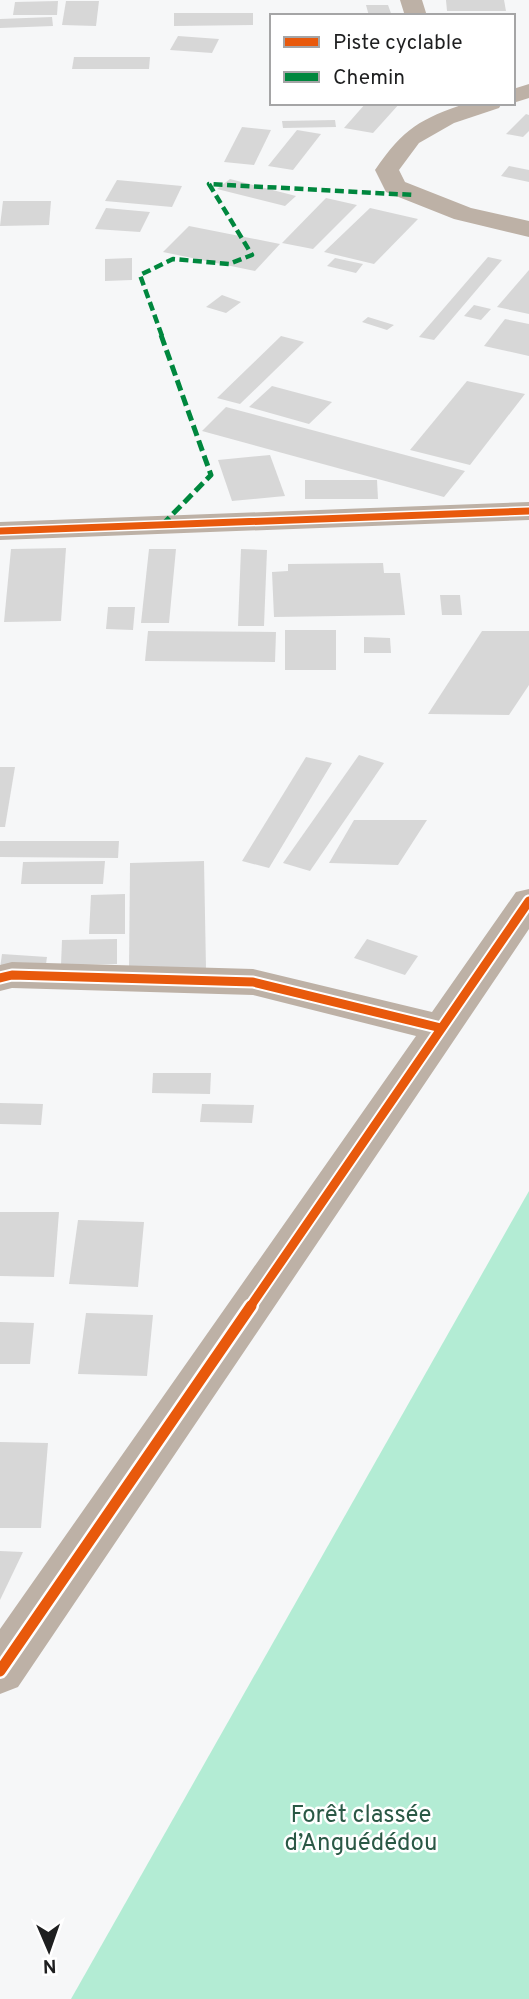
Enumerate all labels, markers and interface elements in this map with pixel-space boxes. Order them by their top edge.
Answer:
legend [270,14,515,105]
text: Piste cyclable [333,30,463,57]
text: Chemin [333,65,405,92]
park label: Forêt classée d’Anguédédou [285,1801,437,1859]
north arrow [14,1915,84,1985]
text: N [42,1953,57,1977]

